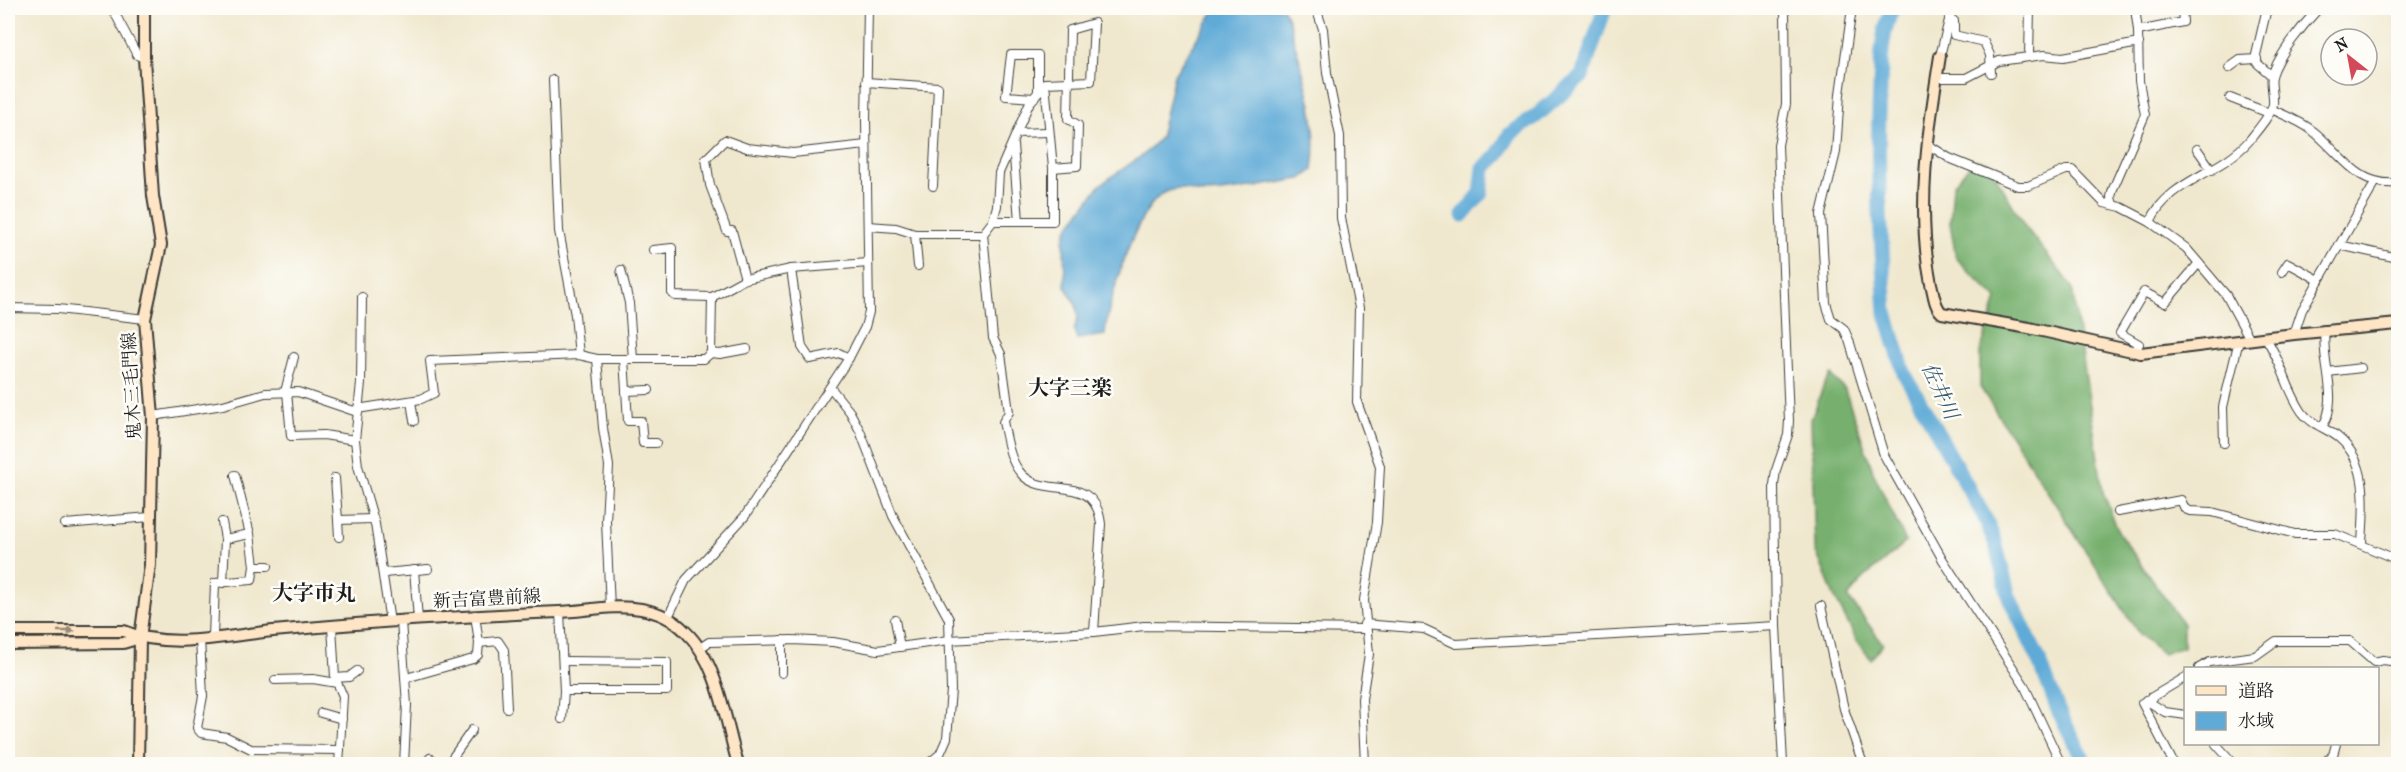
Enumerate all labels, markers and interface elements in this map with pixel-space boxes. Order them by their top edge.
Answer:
north arrow [2319,27,2379,87]
text: N [2331,33,2352,56]
street label: 鬼木三毛門線 [119,332,145,440]
water label: 佐井川 [1917,359,1964,425]
district label: 大字三楽 [1028,376,1112,400]
district label: 大字市丸 [272,581,356,605]
street label: 新吉富豊前線 [433,586,541,612]
one-way arrow [56,626,75,636]
legend [2184,667,2379,745]
text: 道路 [2238,681,2274,702]
text: 水域 [2238,711,2274,732]

